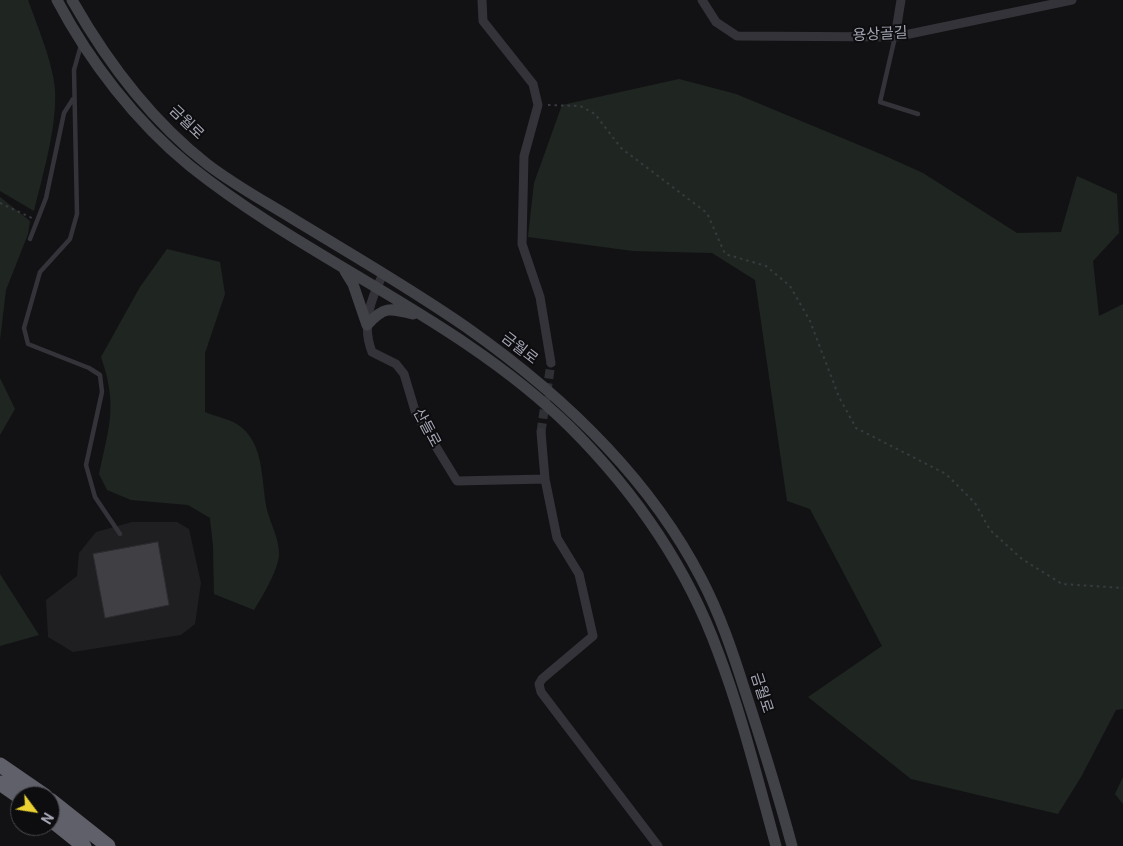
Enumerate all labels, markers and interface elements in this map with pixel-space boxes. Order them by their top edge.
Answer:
street label: 용상골길 [852,25,908,45]
street label: 금월로 [165,102,207,144]
street label: 금월로 [497,329,541,369]
street label: 산들로 [408,405,444,451]
street label: 금월로 [746,671,776,715]
north arrow [10,786,60,836]
text: N [38,810,56,827]

